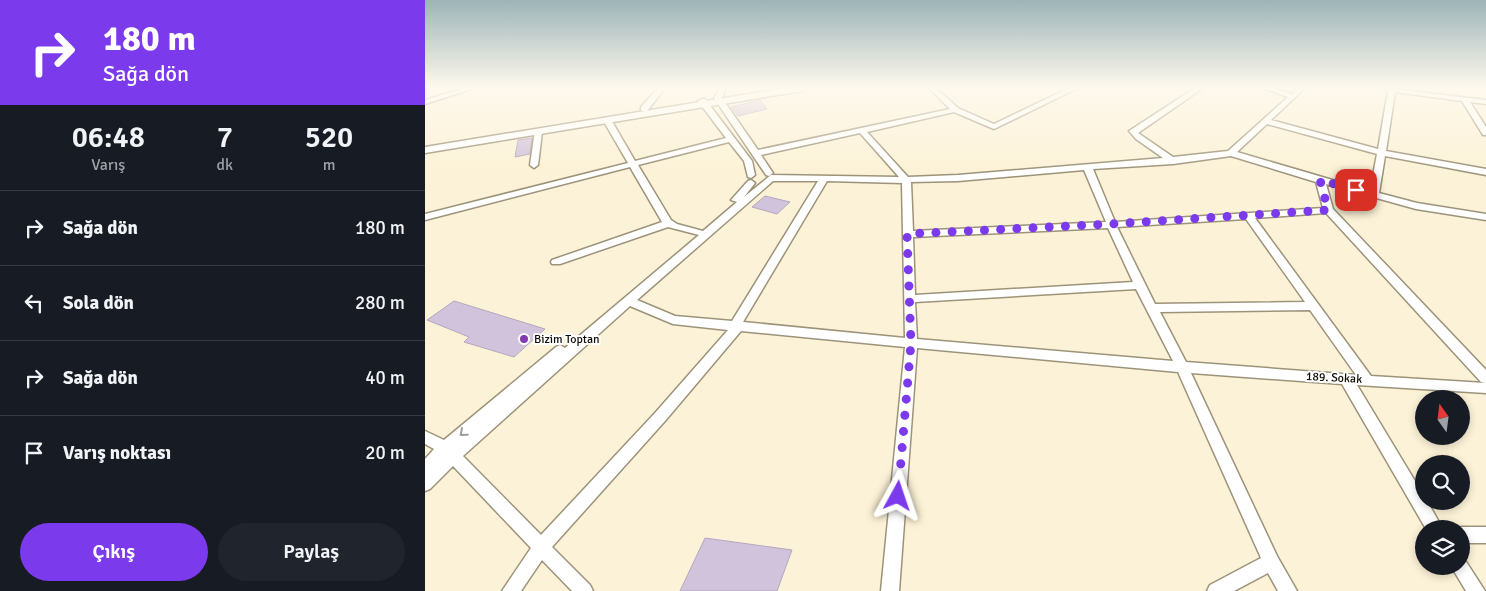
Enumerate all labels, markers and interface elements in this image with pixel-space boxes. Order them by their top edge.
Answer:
text: 180 m [103,17,196,60]
icon: right [20,20,85,85]
text: Sağa dön [103,60,189,87]
text: 06:48 [72,119,145,156]
text: 7 [217,119,233,156]
text: 520 [305,119,353,156]
text: Varış [91,155,125,175]
text: dk [217,155,233,175]
text: m [323,155,335,175]
pin [1335,169,1377,211]
icon: arrive [1342,176,1370,204]
icon: right [20,214,48,242]
text: Sağa dön [63,216,138,240]
text: 180 m [355,216,405,240]
icon: left [20,289,48,317]
text: Sola dön [63,291,134,315]
text: 280 m [355,291,405,315]
place label: Bizim Toptan [534,332,600,347]
marker: Bizim Toptan [518,333,530,345]
icon: right [20,364,48,392]
text: Sağa dön [63,366,138,390]
text: 40 m [365,366,405,390]
street label: 189. Sokak [1306,369,1362,387]
north arrow [1415,390,1470,445]
map controls [1415,390,1470,575]
one-way arrow [460,427,469,436]
icon: arrive [20,439,48,467]
text: Varış noktası [63,441,171,465]
text: 20 m [365,441,405,465]
button: search [1415,455,1470,510]
position arrow [871,469,923,521]
button: layers [1415,520,1470,575]
button: Çıkış [20,523,208,581]
button: Paylaş [218,523,405,581]

